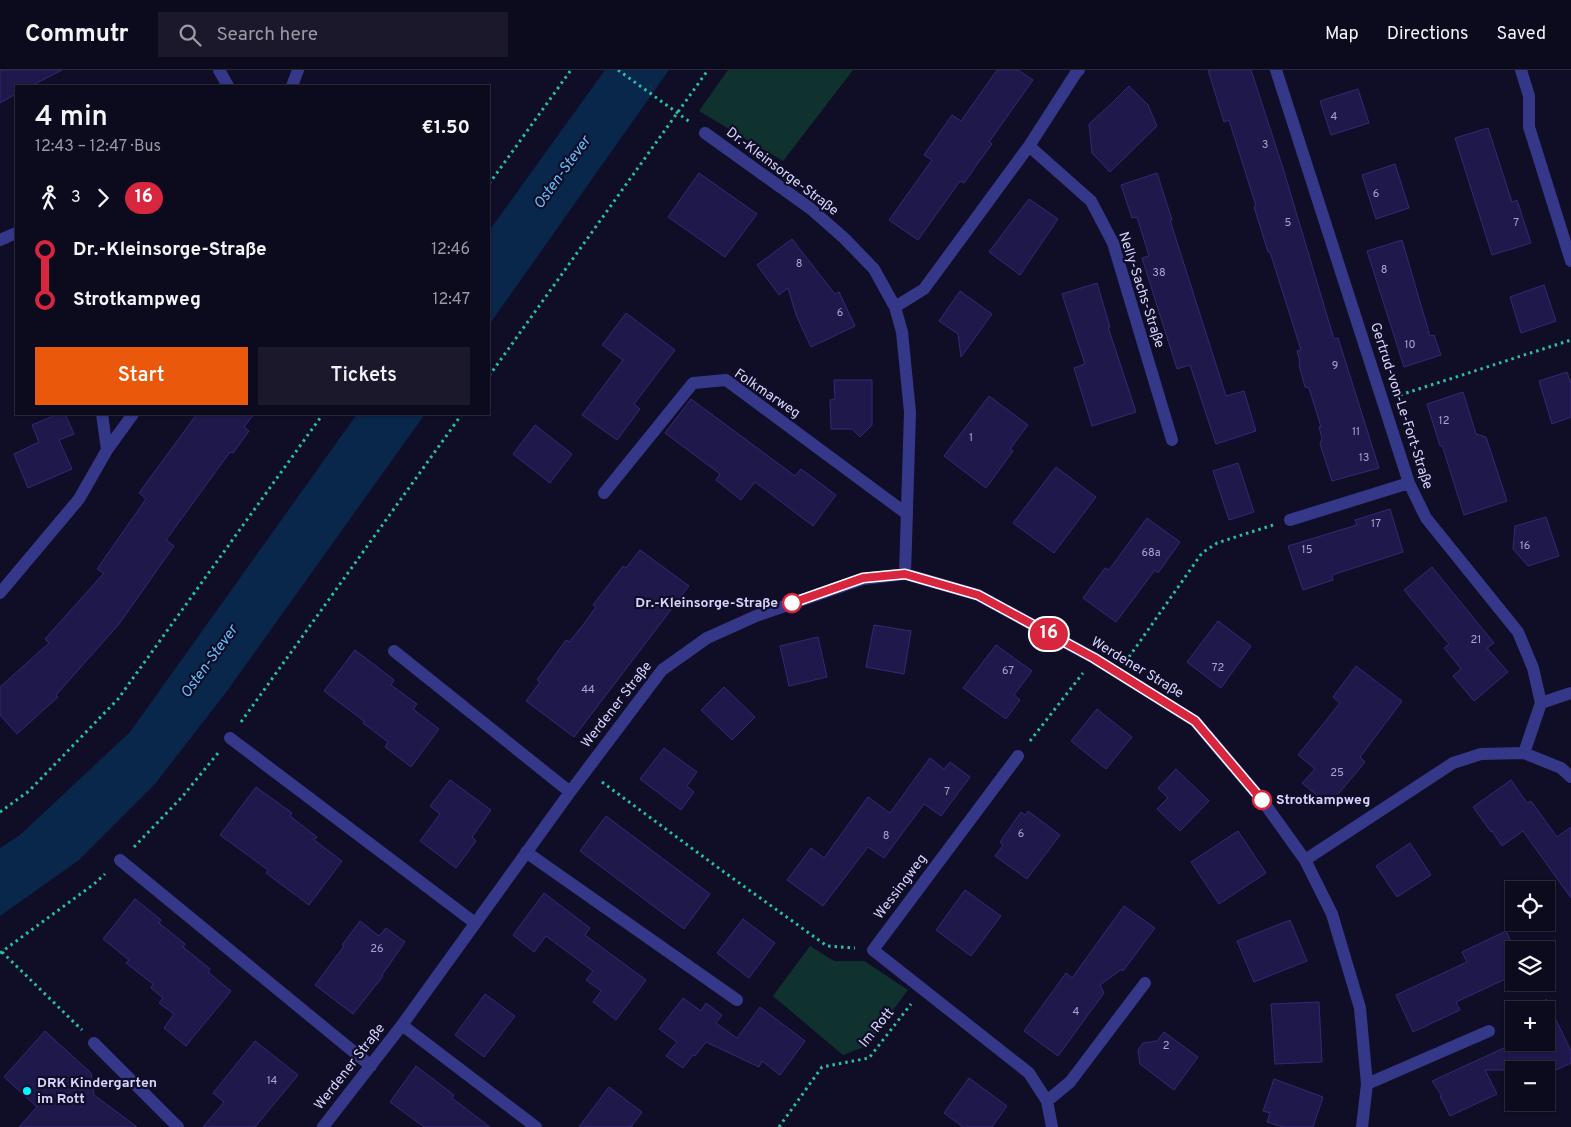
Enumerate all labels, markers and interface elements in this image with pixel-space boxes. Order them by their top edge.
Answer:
search box [158,12,508,57]
text: Commutr [25,20,128,50]
icon: search [176,21,204,49]
text: Search here [216,23,318,47]
text: Map [1325,23,1359,46]
text: Directions [1387,23,1469,46]
text: Saved [1497,23,1546,46]
text: 4 min [35,100,108,136]
house number: 4 [1331,110,1338,124]
text: €1.50 [422,116,470,140]
street label: Dr.-Kleinsorge-Straße [723,124,841,220]
water label: Osten-Stever [530,132,597,213]
text: 12:43 – 12:47 · Bus [35,137,161,157]
house number: 3 [1262,138,1268,152]
icon: walk [35,184,63,212]
icon: forward [89,184,117,212]
text: 16 [135,186,153,209]
house number: 6 [1373,187,1379,201]
text: 3 [71,188,81,208]
house number: 5 [1285,216,1292,230]
house number: 7 [1513,216,1519,230]
street label: Nelly-Sachs-Straße [1114,230,1168,350]
text: Dr.-Kleinsorge-Straße [73,238,267,262]
text: 12:46 [431,240,470,260]
house number: 8 [796,257,802,271]
house number: 8 [1381,263,1387,277]
house number: 38 [1152,266,1166,280]
text: Strotkampweg [73,288,201,312]
text: 12:47 [433,290,470,310]
house number: 6 [837,306,843,320]
street label: Gertrud-von-Le-Fort-Straße [1366,320,1436,492]
house number: 10 [1404,338,1416,352]
button: Start [35,347,248,405]
button: Tickets [258,347,470,405]
house number: 9 [1332,359,1338,373]
street label: Folkmarweg [731,366,803,422]
house number: 12 [1439,414,1449,428]
house number: 11 [1352,425,1360,439]
house number: 1 [969,431,973,445]
house number: 13 [1359,451,1369,465]
house number: 17 [1371,517,1381,531]
house number: 16 [1520,539,1530,553]
house number: 15 [1302,543,1313,557]
house number: 68a [1141,546,1161,560]
marker: Dr.-Kleinsorge-Straße [782,593,802,613]
place label: Dr.-Kleinsorge-Straße [635,595,778,612]
line badge: 16 [1026,618,1072,650]
water label: Osten-Stever [177,621,244,702]
text: 16 [1040,622,1058,645]
house number: 21 [1471,633,1481,647]
street label: Werdener Straße [1088,634,1186,702]
street label: Werdener Straße [578,658,656,752]
house number: 72 [1212,661,1224,675]
house number: 67 [1002,664,1014,678]
house number: 44 [581,683,595,697]
house number: 25 [1330,766,1344,780]
house number: 7 [944,785,950,799]
marker: Strotkampweg [1252,790,1272,810]
place label: Strotkampweg [1276,792,1370,809]
house number: 6 [1018,827,1024,841]
house number: 8 [883,829,889,843]
street label: Wessingweg [871,851,931,923]
map controls [1505,881,1555,1111]
button: locate [1505,881,1555,931]
button: layers [1505,941,1555,991]
house number: 26 [370,942,384,956]
button: + [1505,1001,1555,1051]
street label: Im Rott [856,1005,898,1051]
house number: 4 [1073,1005,1080,1019]
street label: Werdener Straße [311,1020,389,1114]
house number: 2 [1163,1039,1169,1053]
button: − [1505,1061,1555,1111]
house number: 14 [267,1074,278,1088]
place label: DRK Kindergarten im Rott [37,1075,157,1108]
marker: DRK Kindergarten im Rott [21,1085,33,1097]

